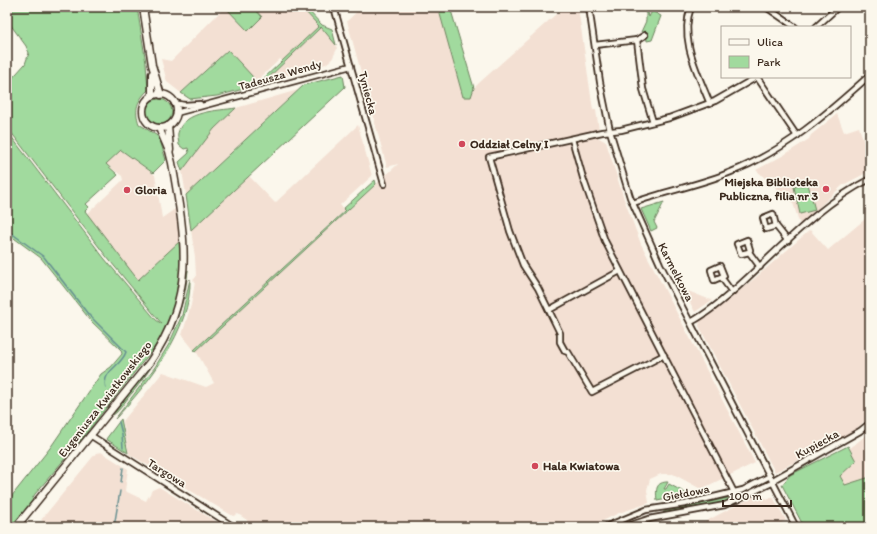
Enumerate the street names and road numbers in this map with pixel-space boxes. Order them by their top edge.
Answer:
street label: Tadeusza Wendy [237,56,323,94]
street label: Tyniecka [355,70,381,117]
street label: Karmelkowa [655,240,697,304]
street label: Eugeniusza Kwiatkowskiego [55,338,155,460]
street label: Kupiecka [793,426,842,462]
street label: Targowa [145,456,190,491]
street label: Giełdowa [661,481,711,504]

